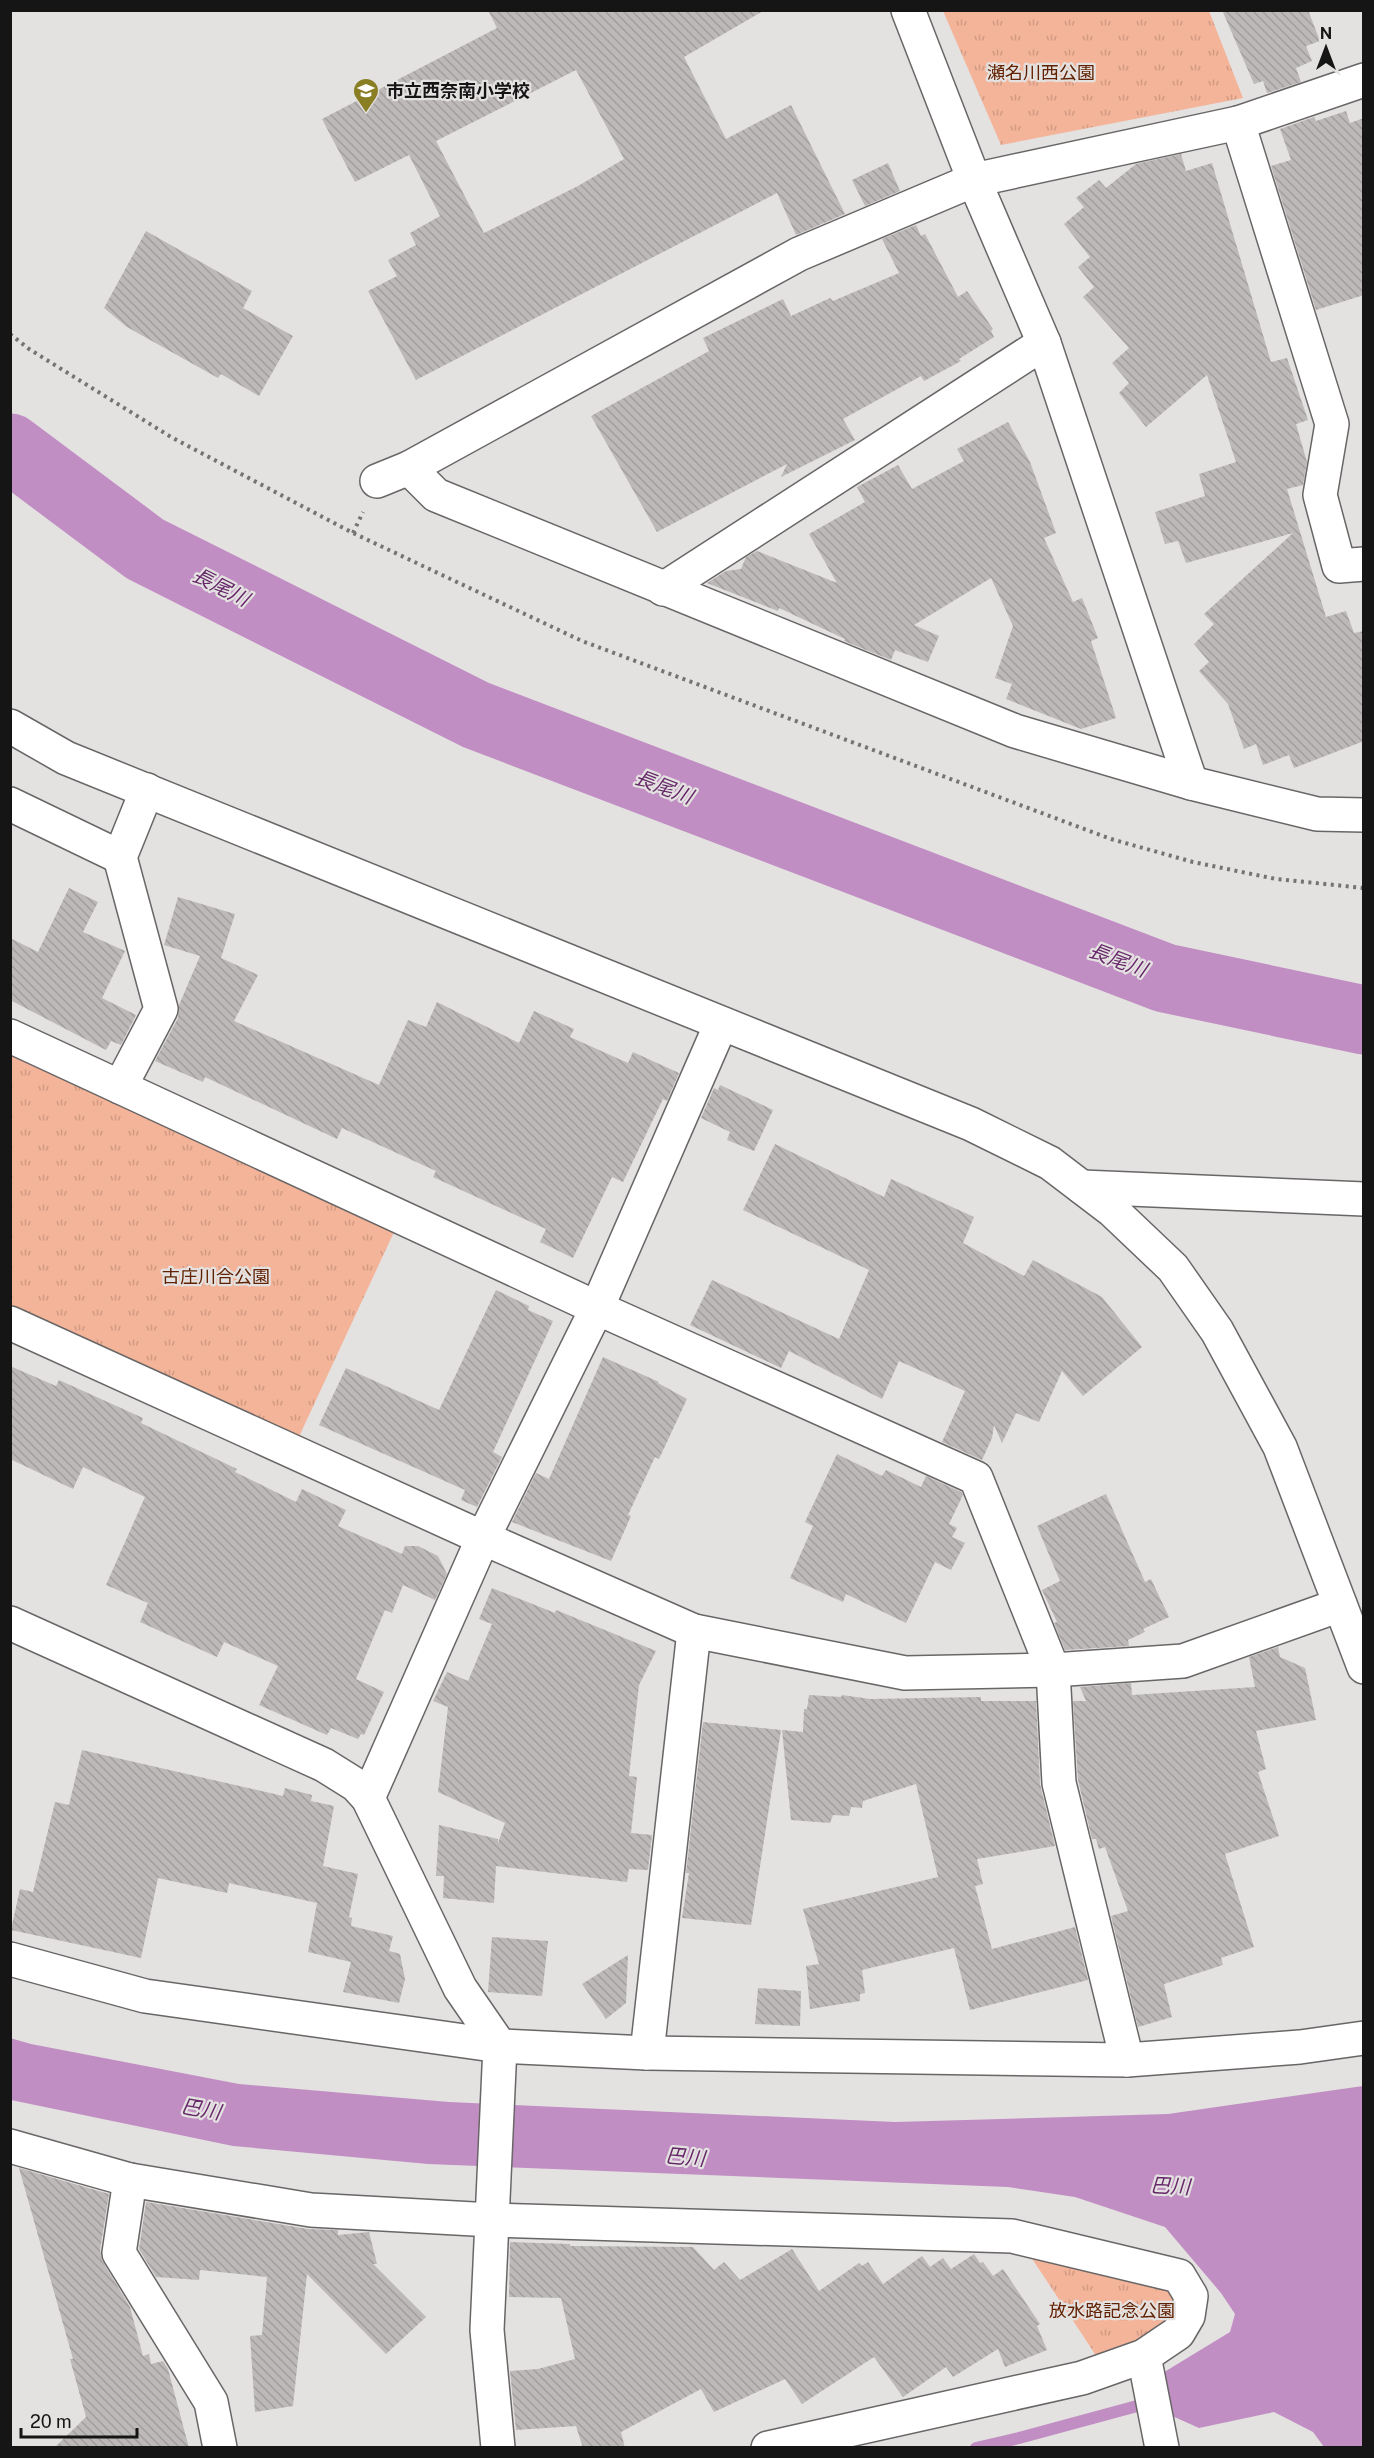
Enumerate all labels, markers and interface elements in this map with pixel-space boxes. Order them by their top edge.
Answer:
north arrow [1296,18,1356,78]
text: N [1320,24,1332,43]
park label: 瀬名川西公園 [987,62,1095,83]
school or university icon: 市立西奈南小学校 [351,76,381,114]
place label: 市立西奈南小学校 [386,80,530,101]
water label: 長尾川 [189,563,255,612]
water label: 長尾川 [632,765,698,810]
water label: 長尾川 [1086,938,1152,983]
park label: 古庄川合公園 [162,1266,270,1287]
water label: 巴川 [179,2094,225,2125]
water label: 巴川 [664,2143,708,2171]
water label: 巴川 [1149,2173,1193,2199]
park label: 放水路記念公園 [1049,2300,1175,2321]
scale bar [21,2401,136,2439]
text: 20 m [30,2411,72,2432]

